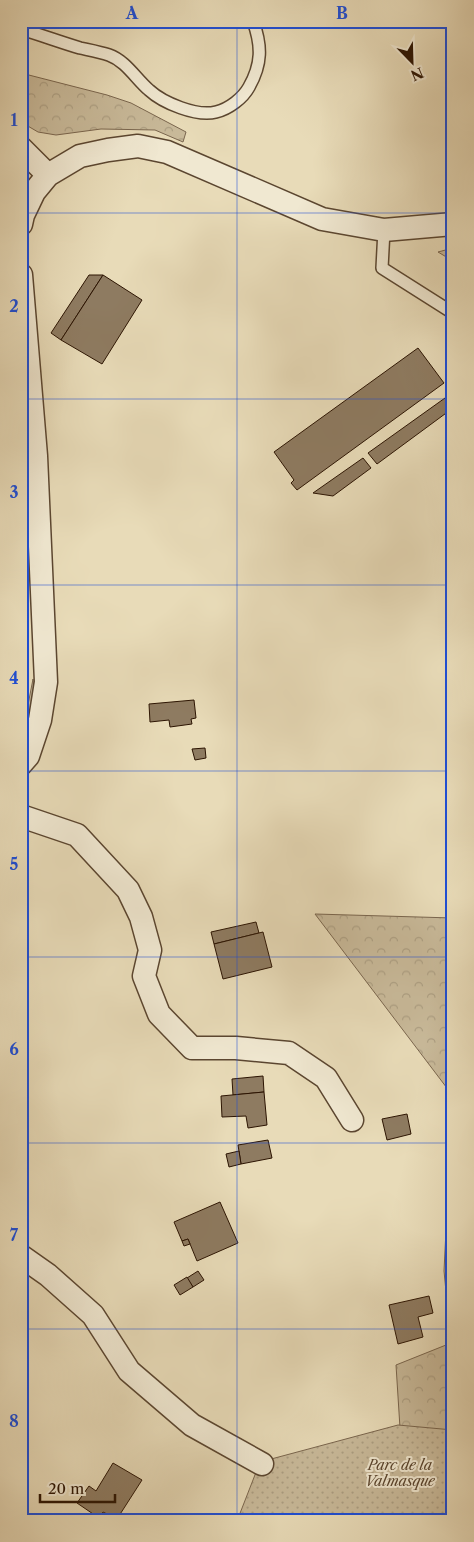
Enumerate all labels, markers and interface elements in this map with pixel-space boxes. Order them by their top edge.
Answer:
text: A [125,3,139,23]
text: B [336,3,348,23]
north arrow [386,38,436,88]
text: N [408,63,426,85]
text: 1 [10,110,18,130]
text: 2 [9,296,19,316]
text: 3 [9,482,19,502]
text: 4 [9,668,19,688]
text: 5 [10,854,19,874]
text: 6 [9,1039,19,1059]
text: 7 [10,1225,19,1245]
text: 8 [9,1411,19,1431]
park label: Parc de la Valmasque [365,1456,436,1490]
scale bar [40,1472,115,1504]
text: 20 m [48,1479,84,1498]

